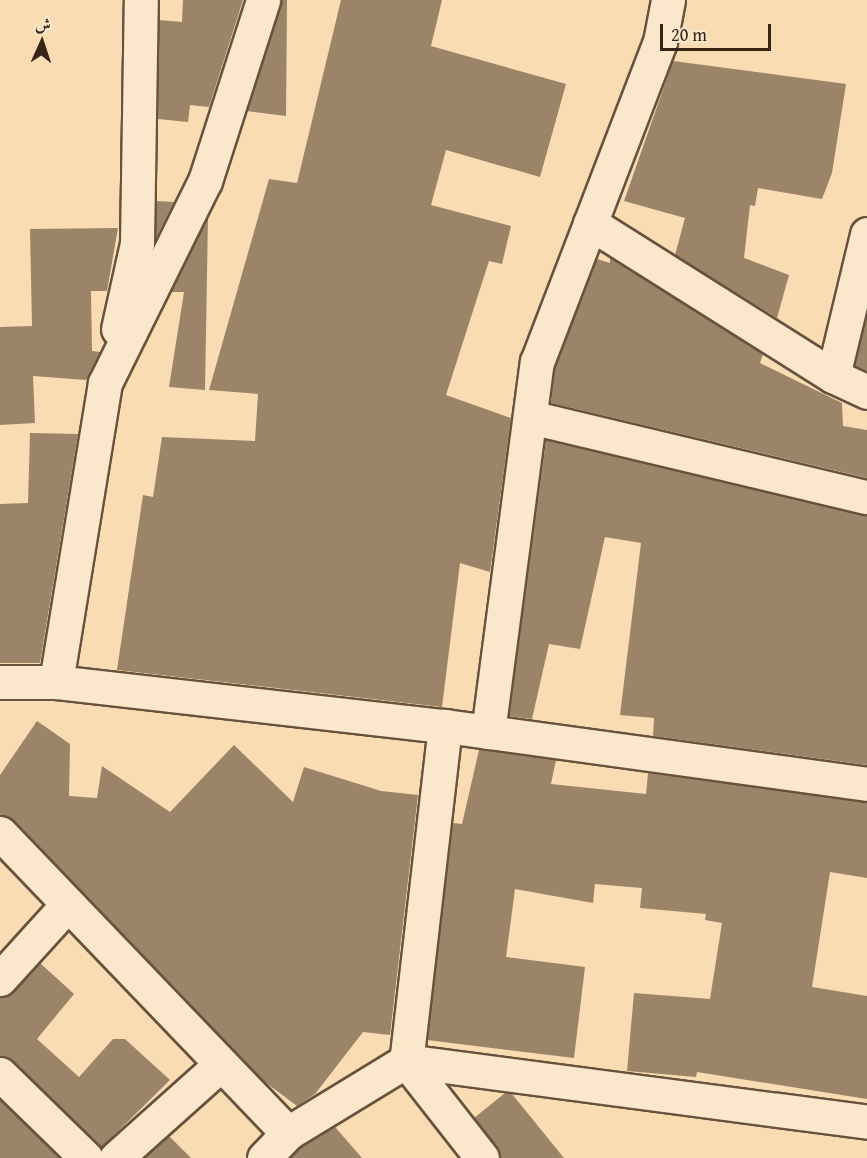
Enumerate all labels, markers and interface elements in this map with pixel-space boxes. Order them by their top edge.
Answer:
north arrow [12,12,72,72]
text: ش [34,12,51,36]
scale bar [663,12,774,50]
text: 20 m [671,21,707,48]

